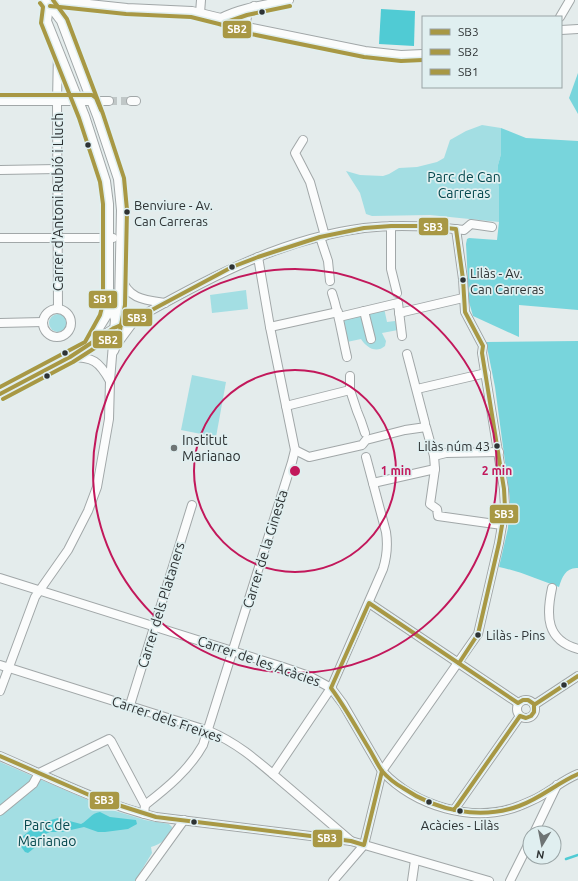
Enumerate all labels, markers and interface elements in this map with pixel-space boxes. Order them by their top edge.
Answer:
unlabelled marker [257,7,267,17]
legend [422,16,562,88]
line badge: SB2 [222,20,252,39]
text: SB2 [227,23,247,35]
text: SB3 [458,25,479,38]
text: SB2 [458,45,479,58]
text: SB1 [458,65,479,78]
street label: Carrer d'Antoni Rubió i Lluch [50,113,66,291]
unlabelled marker [83,140,93,150]
park label: Parc de Can Carreras [427,169,501,201]
place label: Benviure - Av. Can Carreras [134,198,213,228]
marker: Benviure - Av. Can Carreras [122,207,132,217]
line badge: SB3 [418,217,449,236]
text: SB3 [423,221,443,233]
unlabelled marker [227,262,237,272]
place label: Lilàs - Av. Can Carreras [470,266,544,296]
marker: Lilàs - Av. Can Carreras [458,275,468,285]
line badge: SB1 [88,290,118,309]
text: SB1 [93,293,113,305]
line badge: SB3 [122,308,153,327]
text: SB3 [127,312,147,324]
line badge: SB2 [92,330,123,349]
text: SB2 [98,334,118,346]
unlabelled marker [60,348,70,358]
unlabelled marker [42,371,52,381]
place label: Institut Marianao [182,432,241,464]
place label: Lilàs núm 43 [418,439,490,453]
marker: Lilàs núm 43 [492,441,502,451]
marker: Institut Marianao [169,443,179,453]
centre of rings [288,464,302,478]
text: 1 min [381,464,411,477]
text: 2 min [482,464,512,477]
street label: Carrer de la Ginesta [239,488,291,610]
line badge: SB3 [489,504,519,524]
text: SB3 [494,508,514,520]
street label: Carrer dels Plataners [134,540,188,670]
place label: Lilàs - Pins [486,628,546,642]
marker: Lilàs - Pins [473,630,483,640]
street label: Carrer de les Acàcies [195,632,323,690]
unlabelled marker [559,680,569,690]
street label: Carrer dels Freixes [110,693,224,745]
line badge: SB3 [89,791,120,810]
text: SB3 [94,794,114,806]
unlabelled marker [424,797,434,807]
marker: Acàcies - Lilàs [455,806,465,816]
park label: Parc de Marianao [18,817,76,849]
unlabelled marker [189,817,199,827]
place label: Acàcies - Lilàs [421,818,500,832]
north arrow [522,825,562,865]
line badge: SB3 [312,829,343,848]
text: SB3 [317,832,337,844]
text: N [535,848,545,861]

